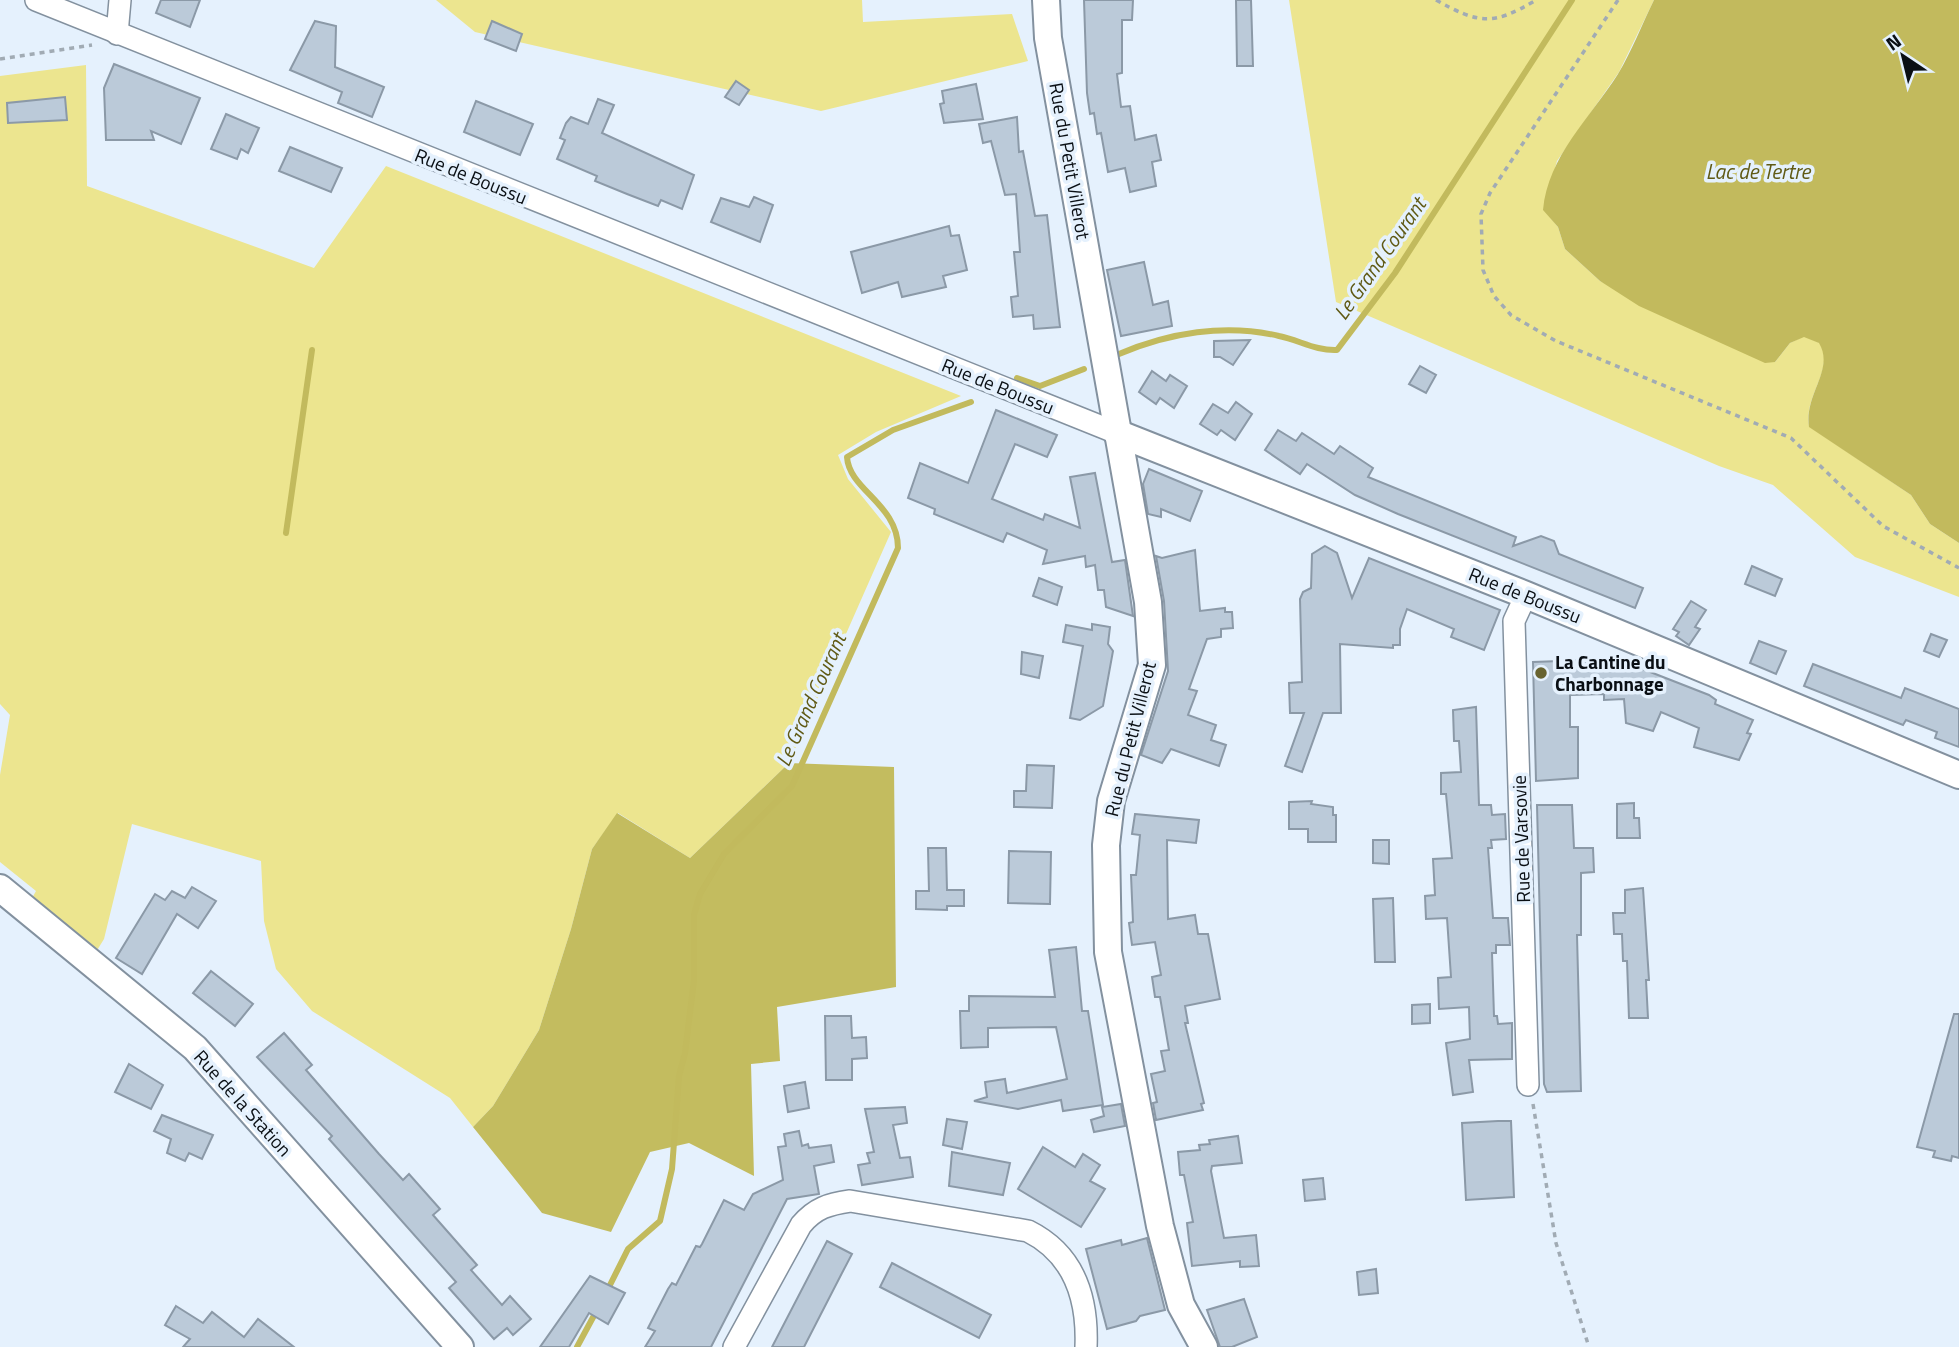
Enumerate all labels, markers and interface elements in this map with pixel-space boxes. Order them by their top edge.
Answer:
north arrow [1868,21,1938,91]
text: N [1879,26,1907,57]
street label: Rue du Petit Villerot [1042,80,1099,242]
street label: Rue de Boussu [411,140,532,211]
water label: Lac de Tertre [1706,155,1812,187]
water label: Le Grand Courant [1325,189,1435,326]
street label: Rue de Boussu [938,350,1059,421]
street label: Rue de Boussu [1465,559,1586,630]
water label: Le Grand Courant [766,626,855,771]
place label: La Cantine du Charbonnage [1555,647,1666,698]
street label: Rue du Petit Villerot [1096,658,1163,819]
marker: La Cantine du Charbonnage [1533,665,1549,681]
street label: Rue de Varsovie [1504,775,1537,903]
street label: Rue de la Station [187,1043,299,1162]

